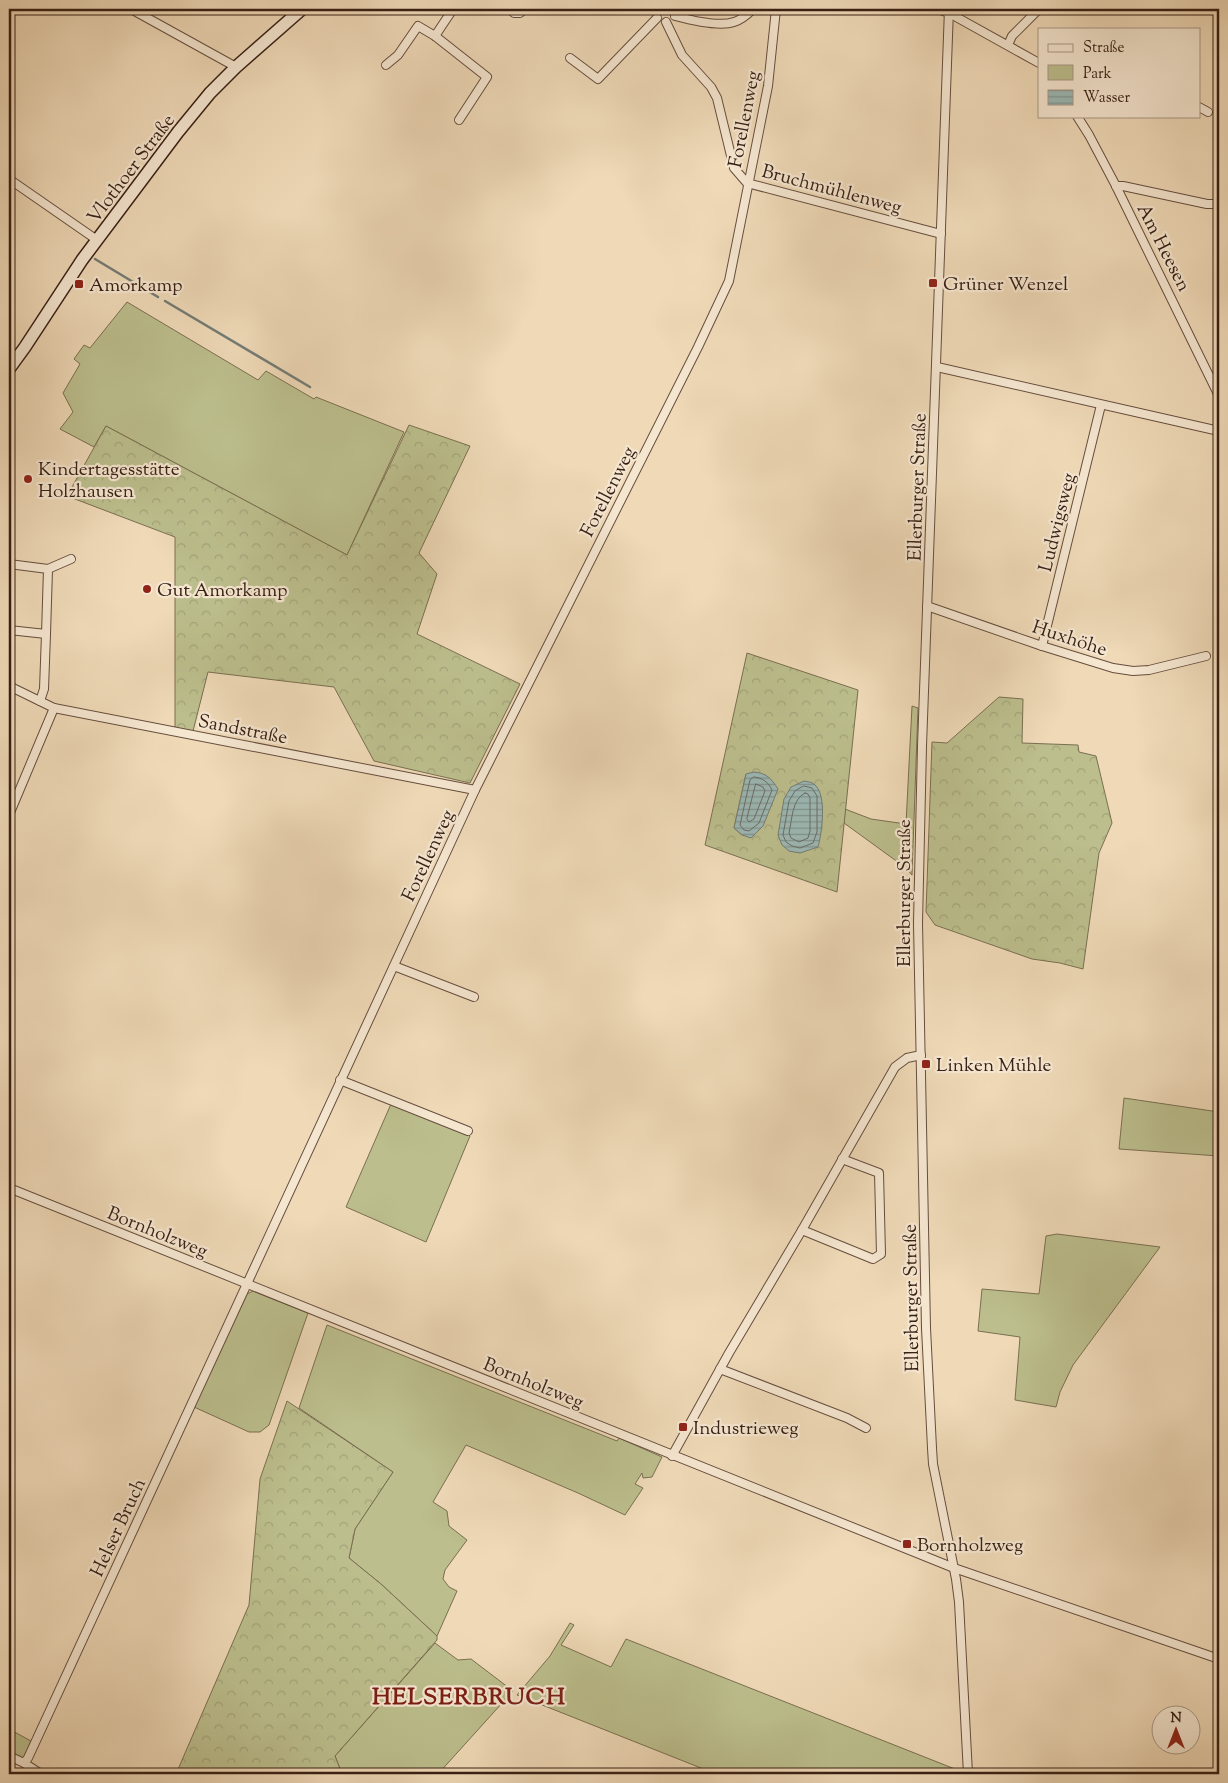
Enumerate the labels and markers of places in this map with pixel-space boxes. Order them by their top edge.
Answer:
place label: Grüner Wenzel [943,272,1068,299]
place label: Amorkamp [89,273,183,300]
marker: Grüner Wenzel [927,277,939,289]
marker: Amorkamp [73,278,85,290]
place label: Kindertagesstätte Holzhausen [38,457,180,506]
marker: Kindertagesstätte Holzhausen [22,473,34,485]
place label: Gut Amorkamp [157,578,288,605]
marker: Gut Amorkamp [141,583,153,595]
place label: Linken Mühle [936,1053,1052,1080]
marker: Linken Mühle [920,1058,932,1070]
place label: Industrieweg [693,1416,799,1443]
marker: Industrieweg [677,1421,689,1433]
place label: Bornholzweg [917,1533,1023,1560]
marker: Bornholzweg [901,1538,913,1550]

